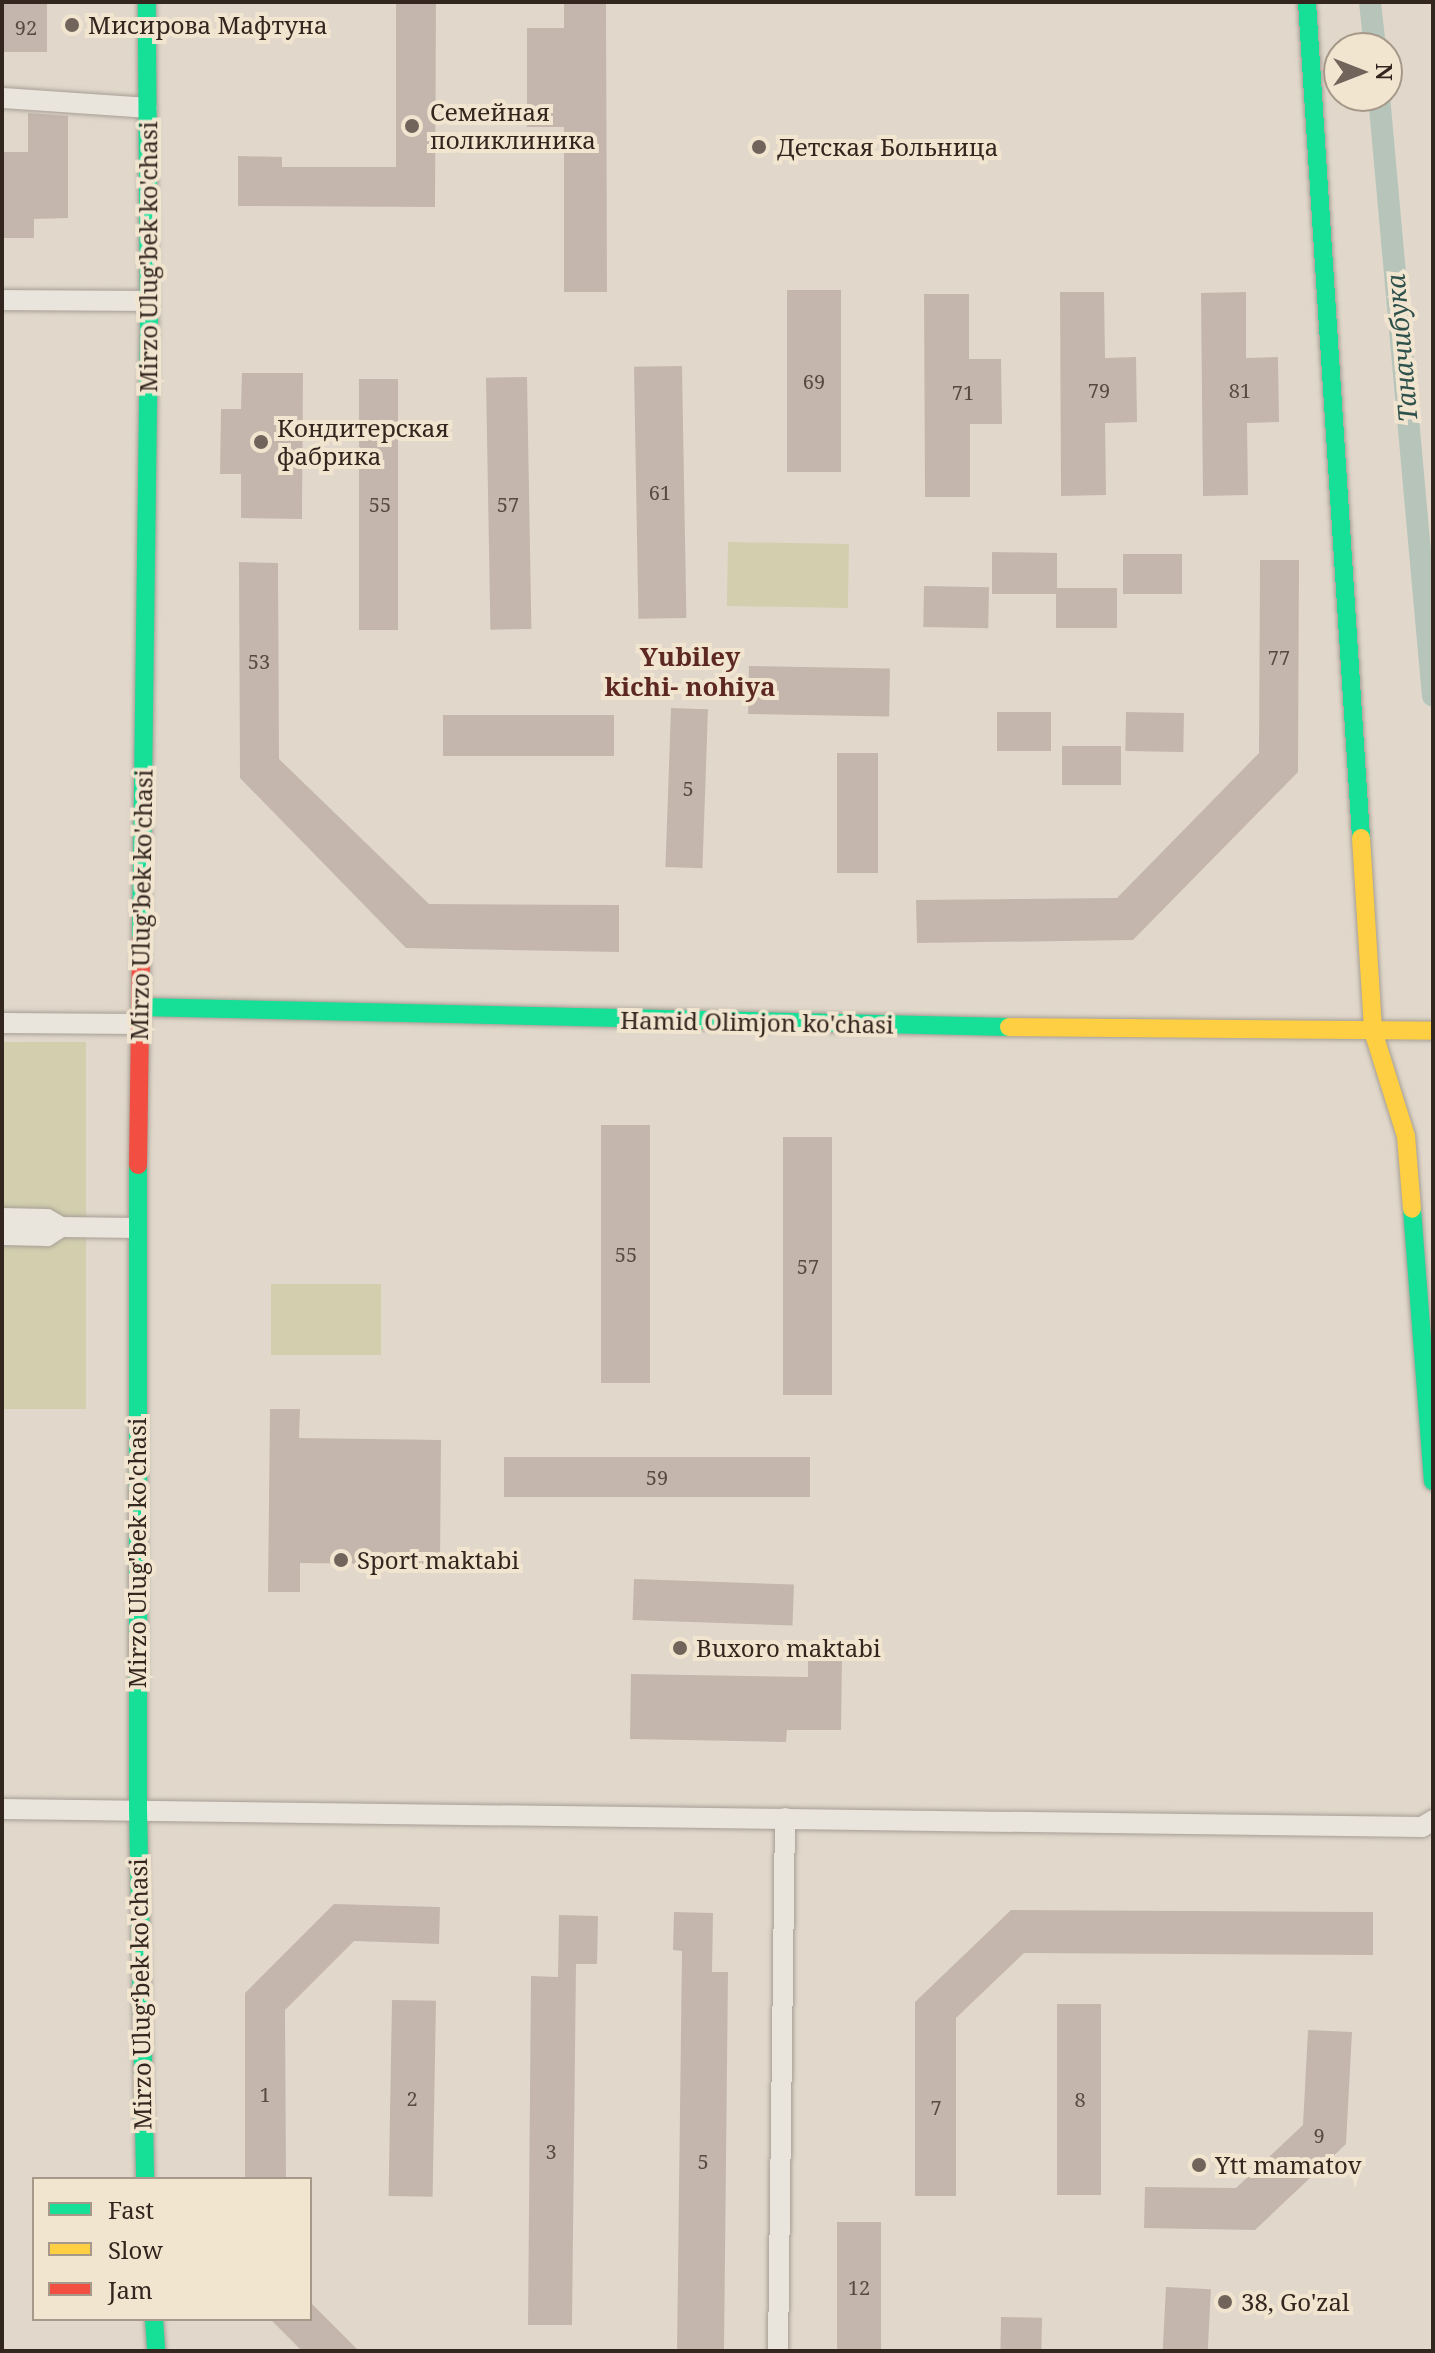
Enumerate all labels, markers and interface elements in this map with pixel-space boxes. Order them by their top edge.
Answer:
place label: Мисирова Мафтуна [88,11,328,39]
house number: 92 [15,15,37,39]
marker: Мисирова Мафтуна [63,16,81,34]
north arrow [1323,32,1403,112]
text: N [1370,63,1400,81]
place label: Семейная поликлиника [430,98,596,154]
marker: Семейная поликлиника [401,115,423,137]
street label: Mirzo Ulug'bek ko'chasi [134,121,162,393]
place label: Детская Больница [777,133,998,161]
marker: Детская Больница [748,136,770,158]
water label: Таначибука [1380,273,1424,423]
house number: 69 [803,369,825,393]
house number: 79 [1088,378,1110,402]
house number: 81 [1229,378,1251,402]
house number: 71 [952,380,974,404]
place label: Кондитерская фабрика [277,414,449,470]
marker: Кондитерская фабрика [252,433,270,451]
house number: 61 [649,480,671,504]
house number: 55 [369,492,391,516]
house number: 57 [497,492,519,516]
district label: Yubiley kichi- nohiya [604,641,776,702]
house number: 77 [1268,645,1290,669]
house number: 53 [248,649,270,673]
street label: Mirzo Ulug'bek ko'chasi [124,769,158,1041]
house number: 5 [682,776,694,800]
street label: Hamid Olimjon ko'chasi [620,1005,894,1039]
house number: 55 [615,1242,637,1266]
house number: 57 [797,1254,819,1278]
street label: Mirzo Ulug'bek ko'chasi [123,1417,151,1689]
house number: 59 [646,1465,668,1489]
place label: Sport maktabi [357,1546,519,1574]
marker: Sport maktabi [332,1551,350,1569]
place label: Buxoro maktabi [696,1634,881,1662]
marker: Buxoro maktabi [671,1639,689,1657]
street label: Mirzo Ulug‘bek ko'chasi [123,1858,157,2130]
house number: 1 [259,2082,271,2106]
house number: 2 [406,2086,418,2110]
house number: 8 [1074,2087,1086,2111]
house number: 7 [930,2095,942,2119]
house number: 9 [1313,2123,1325,2147]
house number: 3 [545,2139,557,2163]
house number: 5 [697,2149,709,2173]
place label: Ytt mamatov [1215,2151,1362,2179]
marker: Ytt mamatov [1190,2156,1208,2174]
legend [32,2177,312,2321]
text: Fast [108,2193,154,2226]
text: Slow [108,2233,163,2266]
text: Jam [108,2273,153,2306]
house number: 12 [848,2275,870,2299]
place label: 38, Go'zal [1241,2288,1350,2316]
marker: 38, Go'zal [1216,2293,1234,2311]

